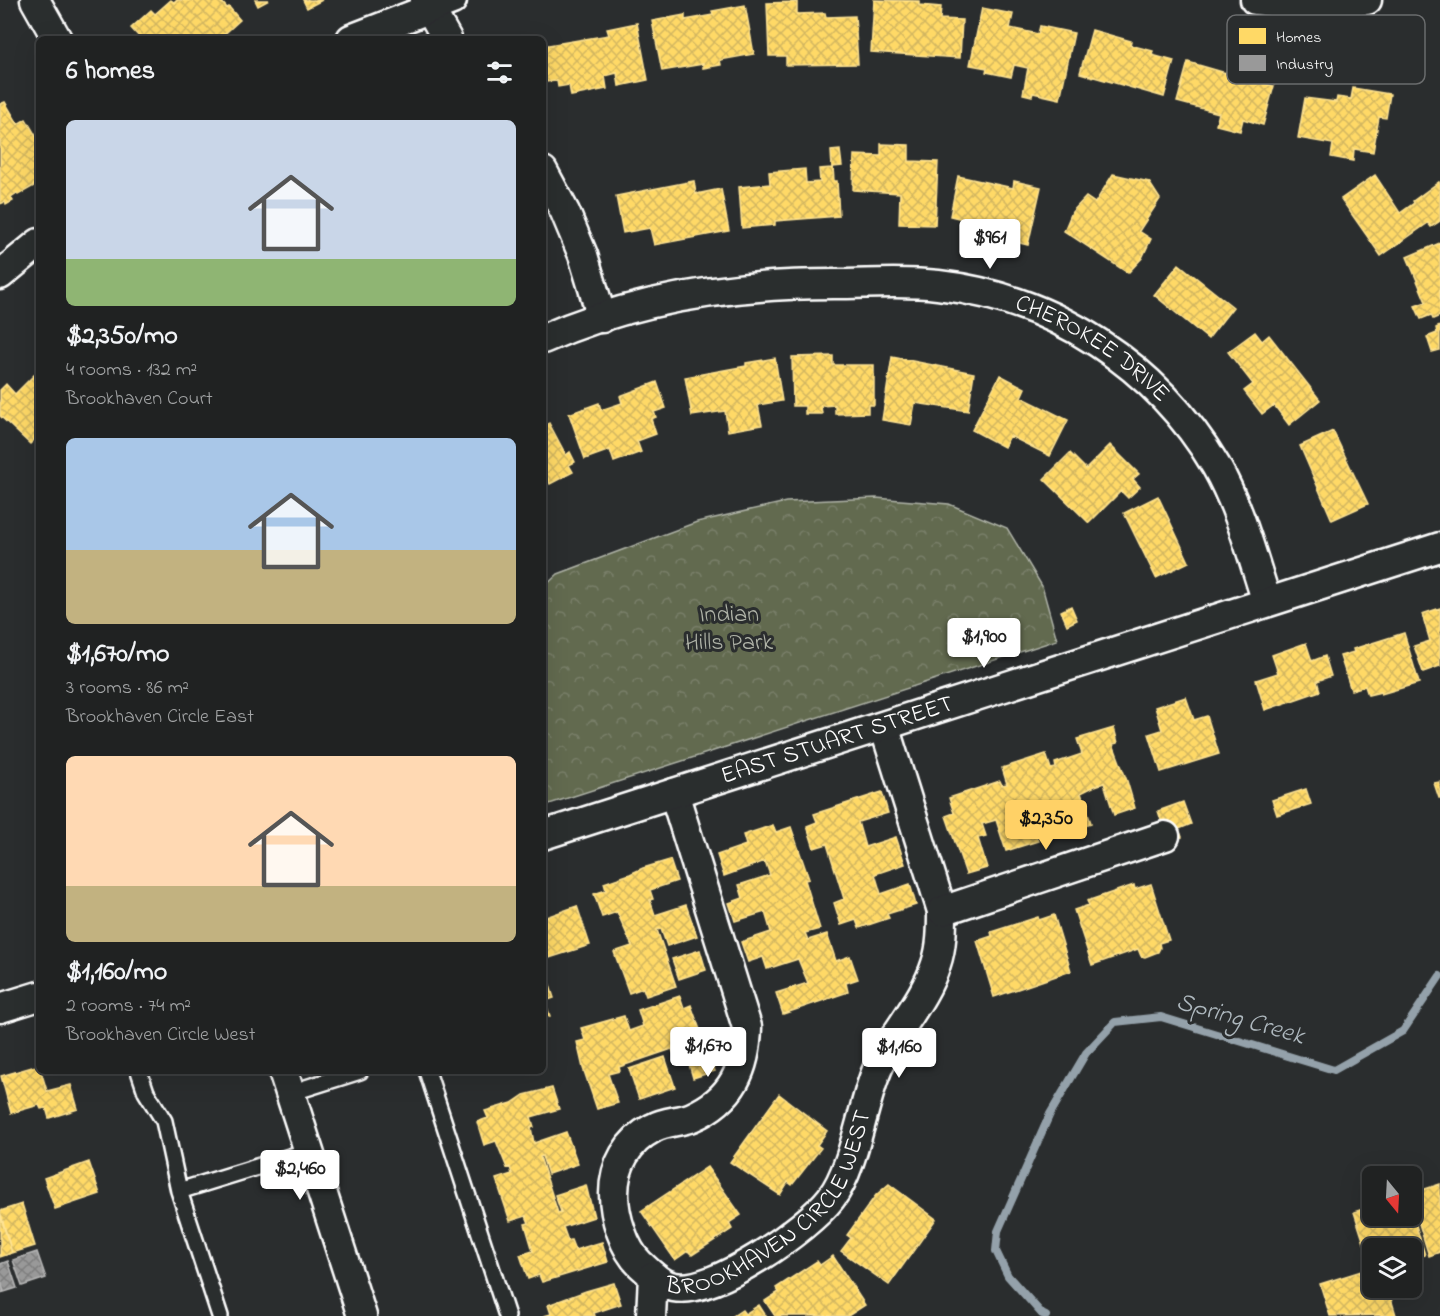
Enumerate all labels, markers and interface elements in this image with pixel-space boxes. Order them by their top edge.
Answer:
legend [1227,15,1425,84]
text: Homes [1276,26,1321,50]
text: 6 homes [66,53,155,91]
text: Industry [1276,53,1333,77]
icon: filters [483,56,516,89]
icon: home [237,159,345,267]
pin: $961 [954,219,1026,270]
text: $961 [973,224,1007,253]
street label: CHEROKEE DRIVE [1010,286,1178,411]
text: $2,350/mo [66,318,178,356]
text: 4 rooms · 132 m² [66,356,197,385]
text: Brookhaven Court [66,385,213,414]
icon: home [237,477,345,585]
park label: Indian Hills Park [685,598,773,661]
pin: $1,900 [935,618,1033,669]
text: $1,900 [961,623,1007,652]
text: $1,670/mo [66,636,170,674]
text: 3 rooms · 86 m² [66,674,189,703]
street label: EAST STUART STREET [717,687,958,794]
text: Brookhaven Circle East [66,703,254,732]
icon: home [237,795,345,903]
pin: $2,350 [997,800,1095,851]
text: $2,350 [1019,805,1073,834]
text: $1,160/mo [66,954,167,992]
water label: Spring Creek [1171,984,1310,1057]
text: 2 rooms · 74 m² [66,992,191,1021]
text: Brookhaven Circle West [66,1021,255,1050]
pin: $1,670 [659,1027,757,1078]
pin: $1,160 [850,1028,948,1079]
text: $1,670 [684,1032,732,1061]
text: $1,160 [876,1033,922,1062]
street label: BROOKHAVEN CIRCLE WEST [661,1106,881,1306]
pin: $2,460 [251,1150,349,1201]
text: $2,460 [274,1155,326,1184]
north arrow [1362,1166,1422,1226]
map controls [1362,1166,1422,1298]
button: layers [1362,1238,1422,1298]

